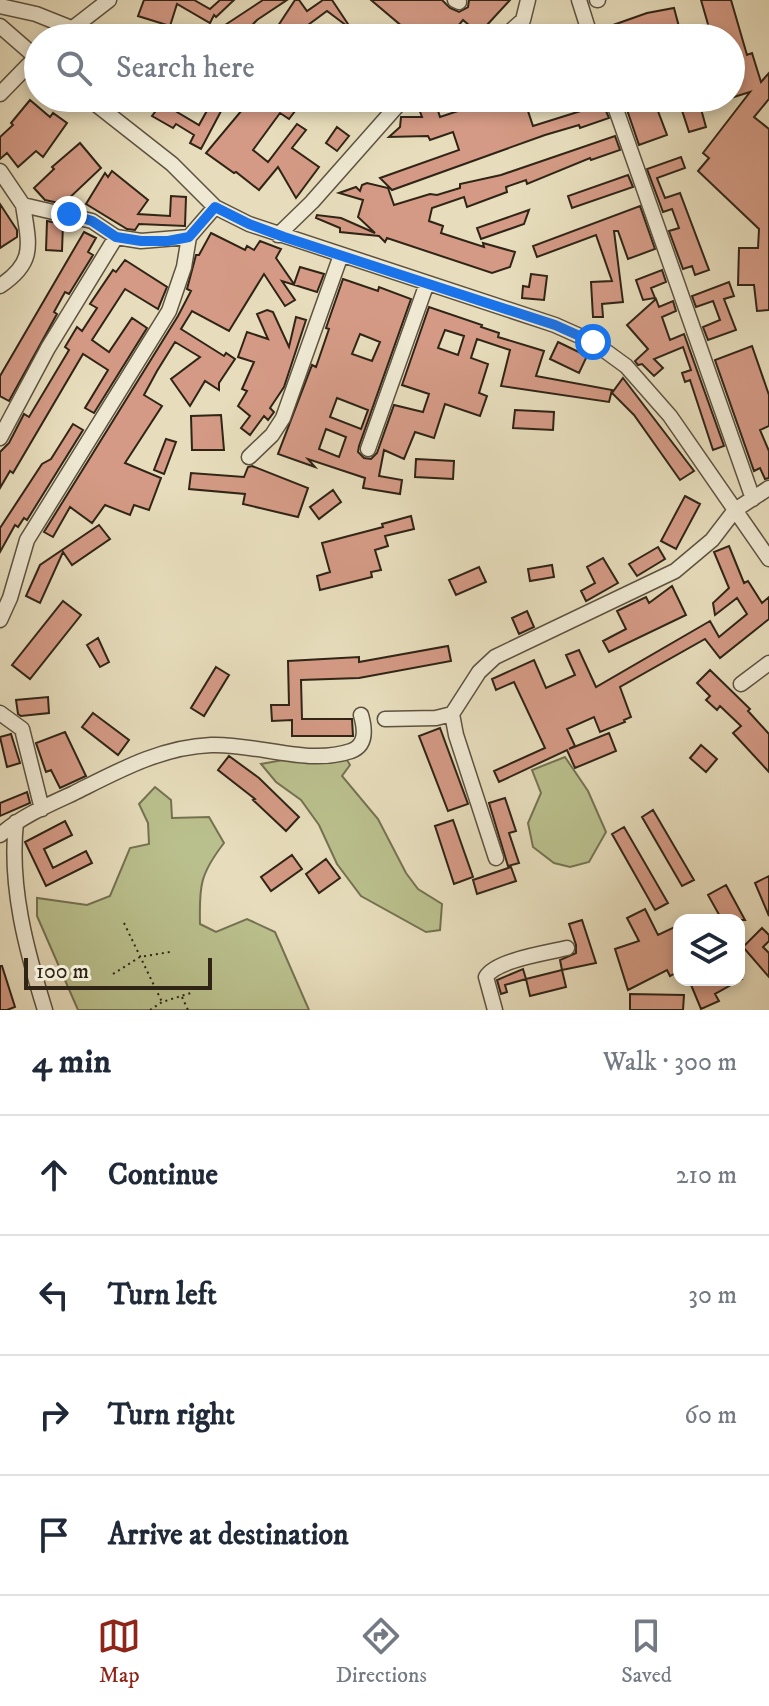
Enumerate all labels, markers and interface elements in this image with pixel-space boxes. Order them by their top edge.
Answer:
search box [24,24,745,112]
icon: search [52,46,96,90]
text: Search here [116,50,255,87]
route end [51,196,87,232]
route start [575,324,611,360]
map controls [673,914,745,986]
button: layers [673,914,745,986]
scale bar [24,954,212,990]
text: 100 m [36,958,89,985]
text: 4 min [32,1041,111,1083]
text: Walk · 300 m [603,1046,737,1079]
icon: ahead [32,1153,76,1197]
text: Continue [108,1157,218,1194]
text: 210 m [676,1159,737,1192]
icon: left [32,1273,76,1317]
text: Turn left [108,1277,217,1314]
text: 30 m [688,1279,737,1312]
icon: right [32,1393,76,1437]
text: Turn right [108,1397,235,1434]
text: 60 m [684,1399,737,1432]
icon: arrive [32,1513,76,1557]
text: Arrive at destination [108,1517,349,1554]
tab: Map [97,1614,141,1689]
tab: Directions [336,1614,427,1689]
tab: Saved [621,1614,672,1689]

